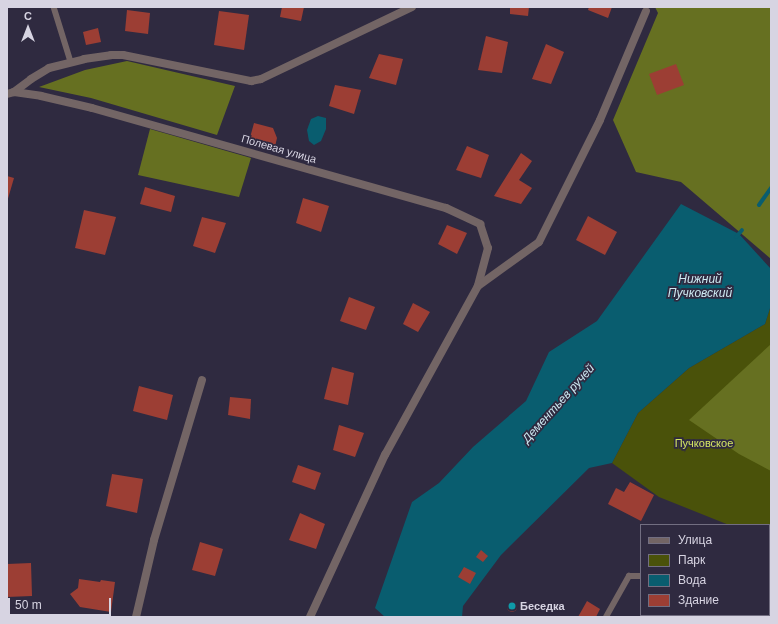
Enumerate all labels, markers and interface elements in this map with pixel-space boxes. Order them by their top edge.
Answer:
north arrow [8,8,48,48]
text: С [24,10,32,22]
street label: Полевая улица [240,132,318,166]
water label: Нижний Пучковский [668,273,732,301]
water label: Дементьев ручей [520,362,598,446]
park label: Пучковское [675,436,733,450]
legend [640,524,770,616]
text: Улица [678,533,712,547]
text: Парк [678,553,705,567]
text: Вода [678,573,706,587]
scale bar [10,590,113,616]
text: Здание [678,593,719,607]
text: 50 m [15,598,42,612]
place label: Беседка [520,599,565,613]
marker: Беседка [507,601,517,611]

